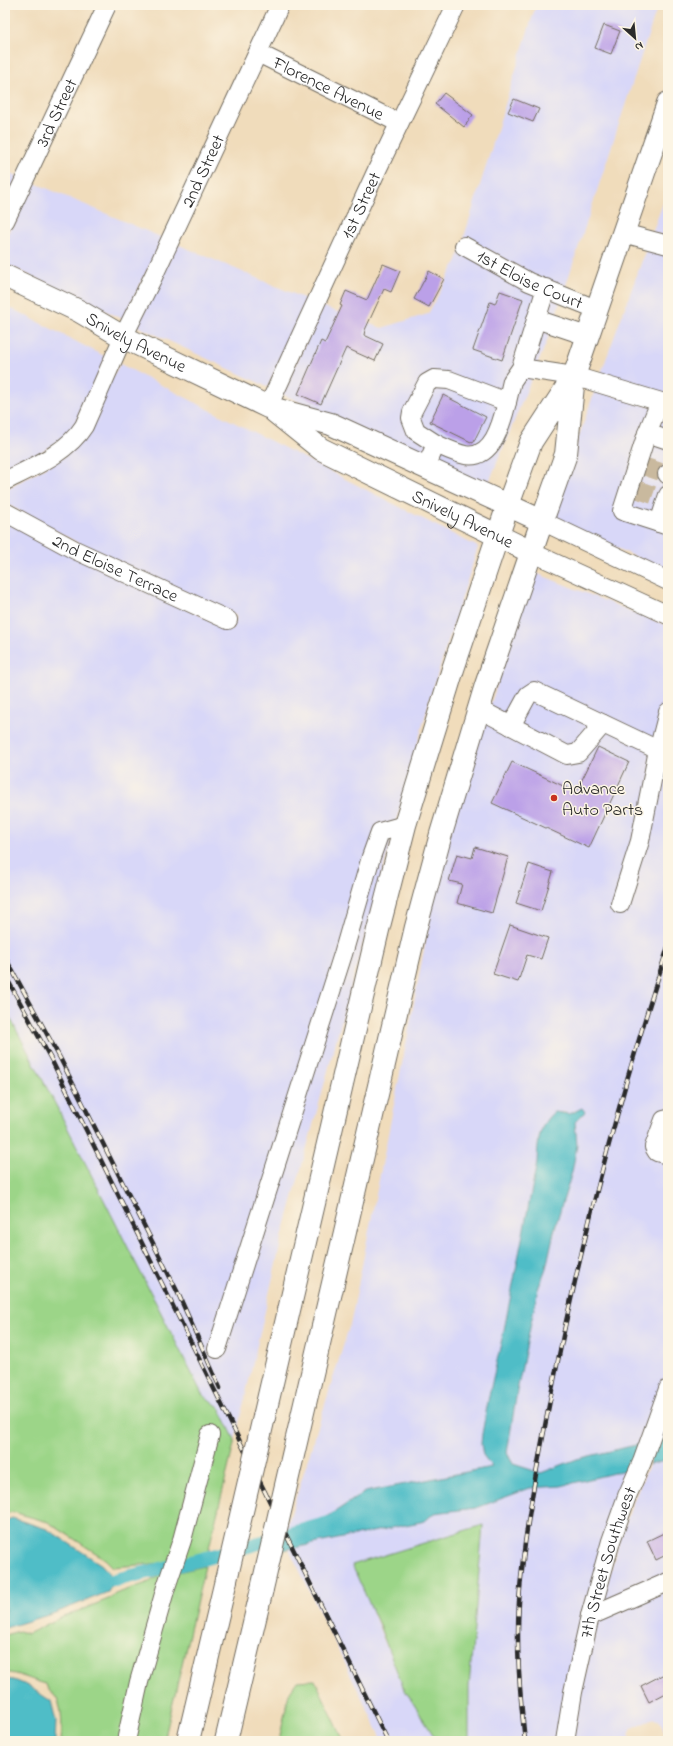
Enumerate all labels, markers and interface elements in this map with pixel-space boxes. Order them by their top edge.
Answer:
north arrow [615,18,655,58]
text: N [632,37,646,55]
street label: Florence Avenue [267,51,389,129]
street label: 3rd Street [31,75,85,152]
street label: 2nd Street [176,131,233,212]
street label: 1st Street [336,168,389,244]
street label: 1st Eloise Court [471,244,586,317]
street label: Snively Avenue [80,307,191,381]
street label: Snively Avenue [407,484,518,557]
street label: 2nd Eloise Terrace [47,529,183,611]
place label: Advance Auto Parts [562,777,643,824]
marker: Advance Auto Parts [549,793,559,803]
street label: 7th Street Southwest [574,1483,645,1641]

